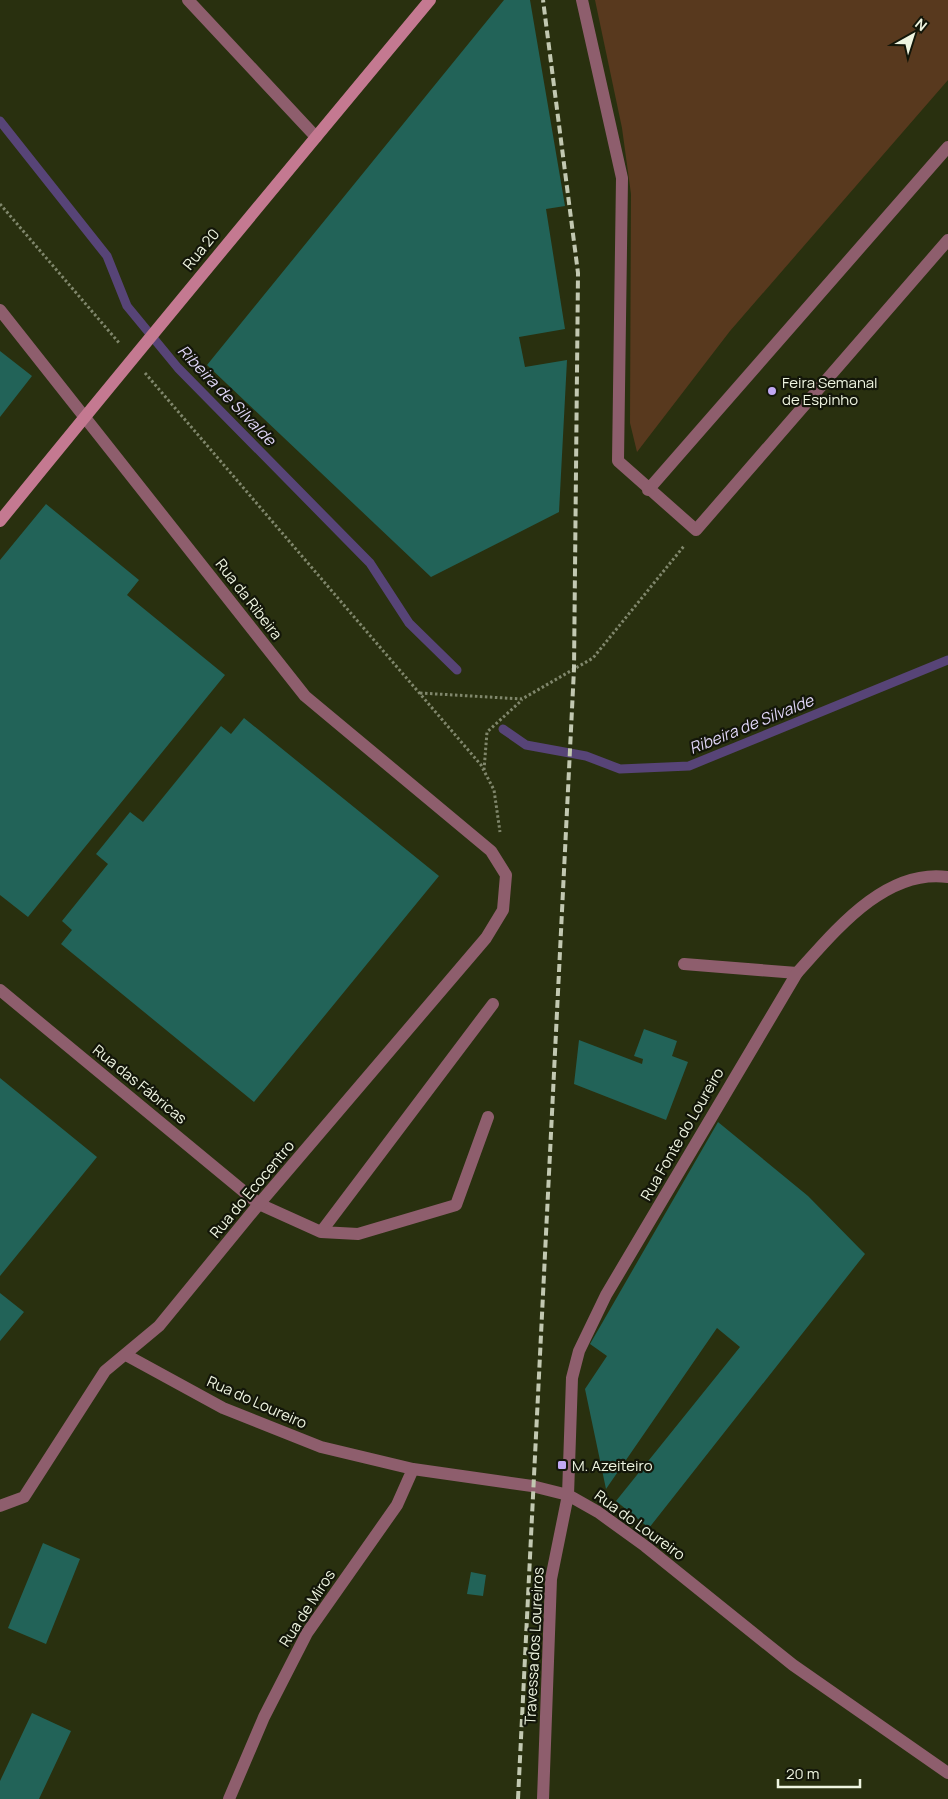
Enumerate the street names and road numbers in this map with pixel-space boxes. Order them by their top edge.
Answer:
street label: Rua 20 [178,224,224,274]
street label: Rua da Ribeira [211,554,287,644]
street label: Rua das Fábricas [88,1039,192,1129]
street label: Rua Fonte do Loureiro [635,1064,729,1204]
street label: Rua do Ecocentro [205,1136,299,1242]
street label: Rua do Loureiro [204,1371,311,1434]
street label: Rua do Loureiro [590,1485,690,1565]
street label: Rua de Miros [274,1565,340,1651]
street label: Travessa dos Loureiros [519,1566,549,1725]

